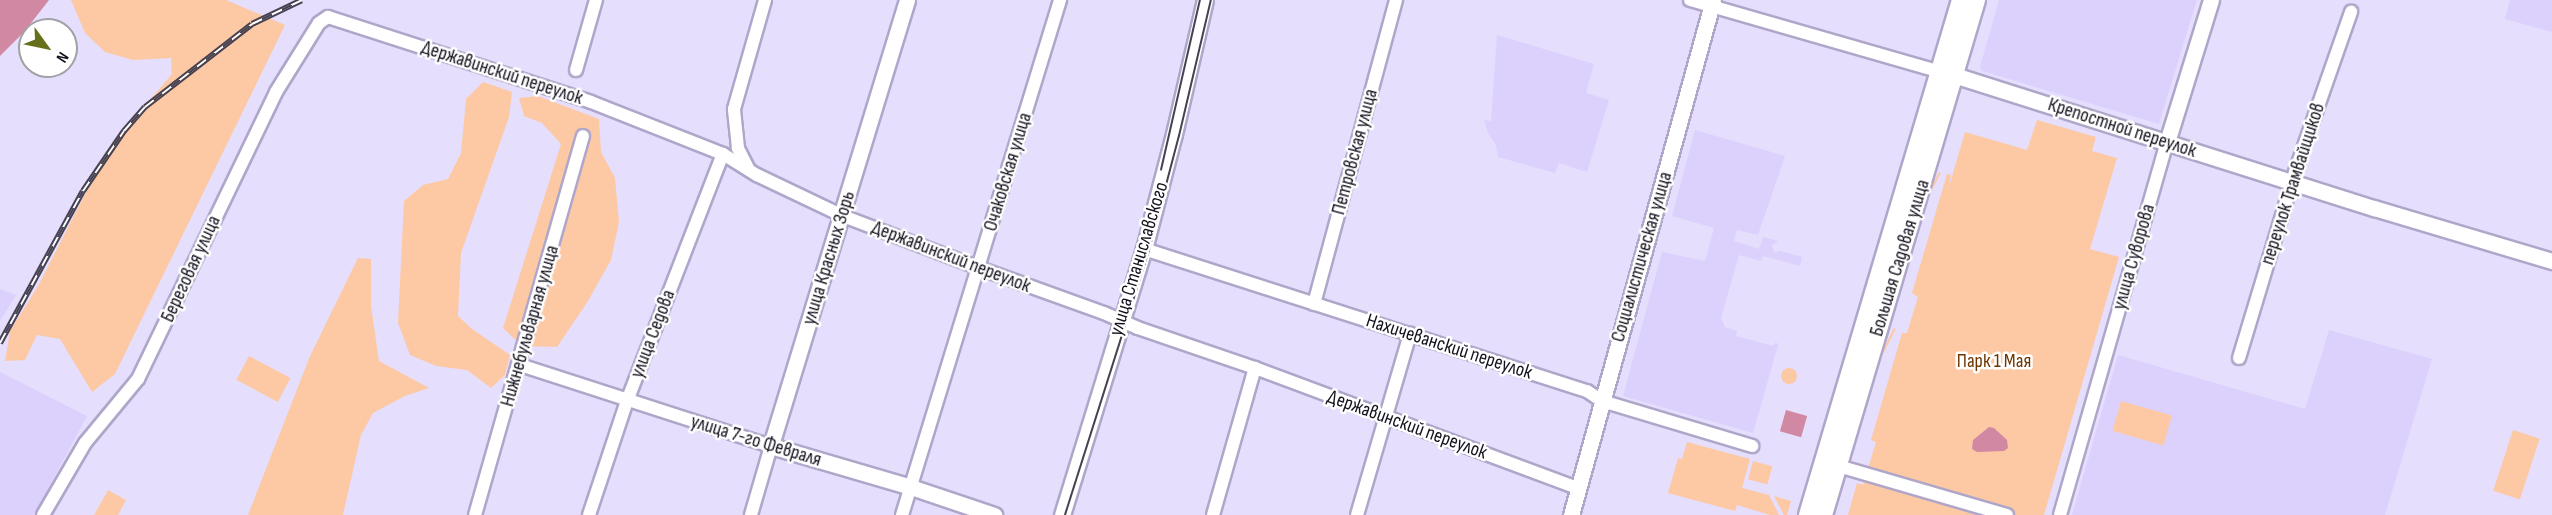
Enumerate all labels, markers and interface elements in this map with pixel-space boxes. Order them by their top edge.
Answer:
north arrow [18,18,78,78]
street label: Державинский переулок [418,36,586,110]
text: N [52,48,72,66]
street label: Петровская улица [1327,87,1383,217]
street label: Крепостной переулок [2045,93,2199,163]
street label: переулок Трамвайщиков [2256,100,2330,268]
street label: Очаковская улица [979,110,1037,234]
street label: Социалистическая улица [1606,169,1678,345]
street label: Большая Садовая улица [1865,177,1935,339]
street label: улица Станиславского [1104,179,1174,339]
street label: улица Красных Зорь [797,188,861,328]
street label: улица Суворова [2107,201,2161,313]
street label: Береговая улица [156,212,226,326]
street label: Державинский переулок [868,216,1034,298]
street label: Нижнебульварная улица [495,243,565,409]
street label: улица Седова [625,287,681,381]
street label: Нахичеванский переулок [1363,309,1535,385]
park label: Парк 1 Мая [1957,349,2031,373]
street label: Державинский переулок [1324,385,1490,465]
street label: улица 7-го Февраля [688,410,824,472]

